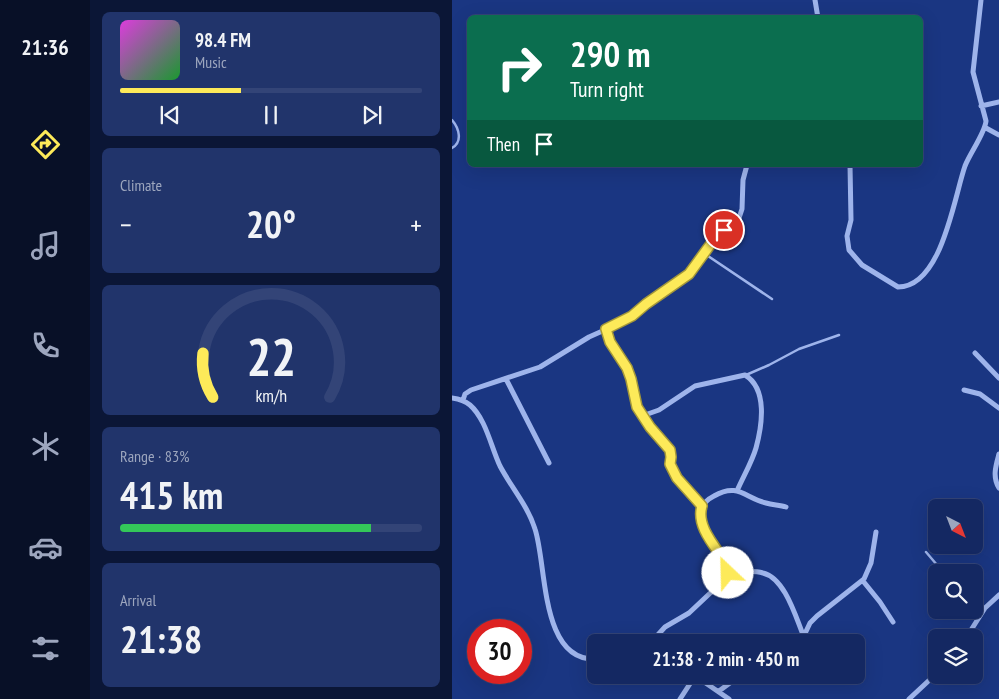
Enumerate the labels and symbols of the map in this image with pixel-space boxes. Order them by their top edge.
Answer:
pin [703,209,745,251]
north arrow [928,499,983,554]
position arrow [701,546,753,598]
speed limit sign: 30 [467,619,532,684]

